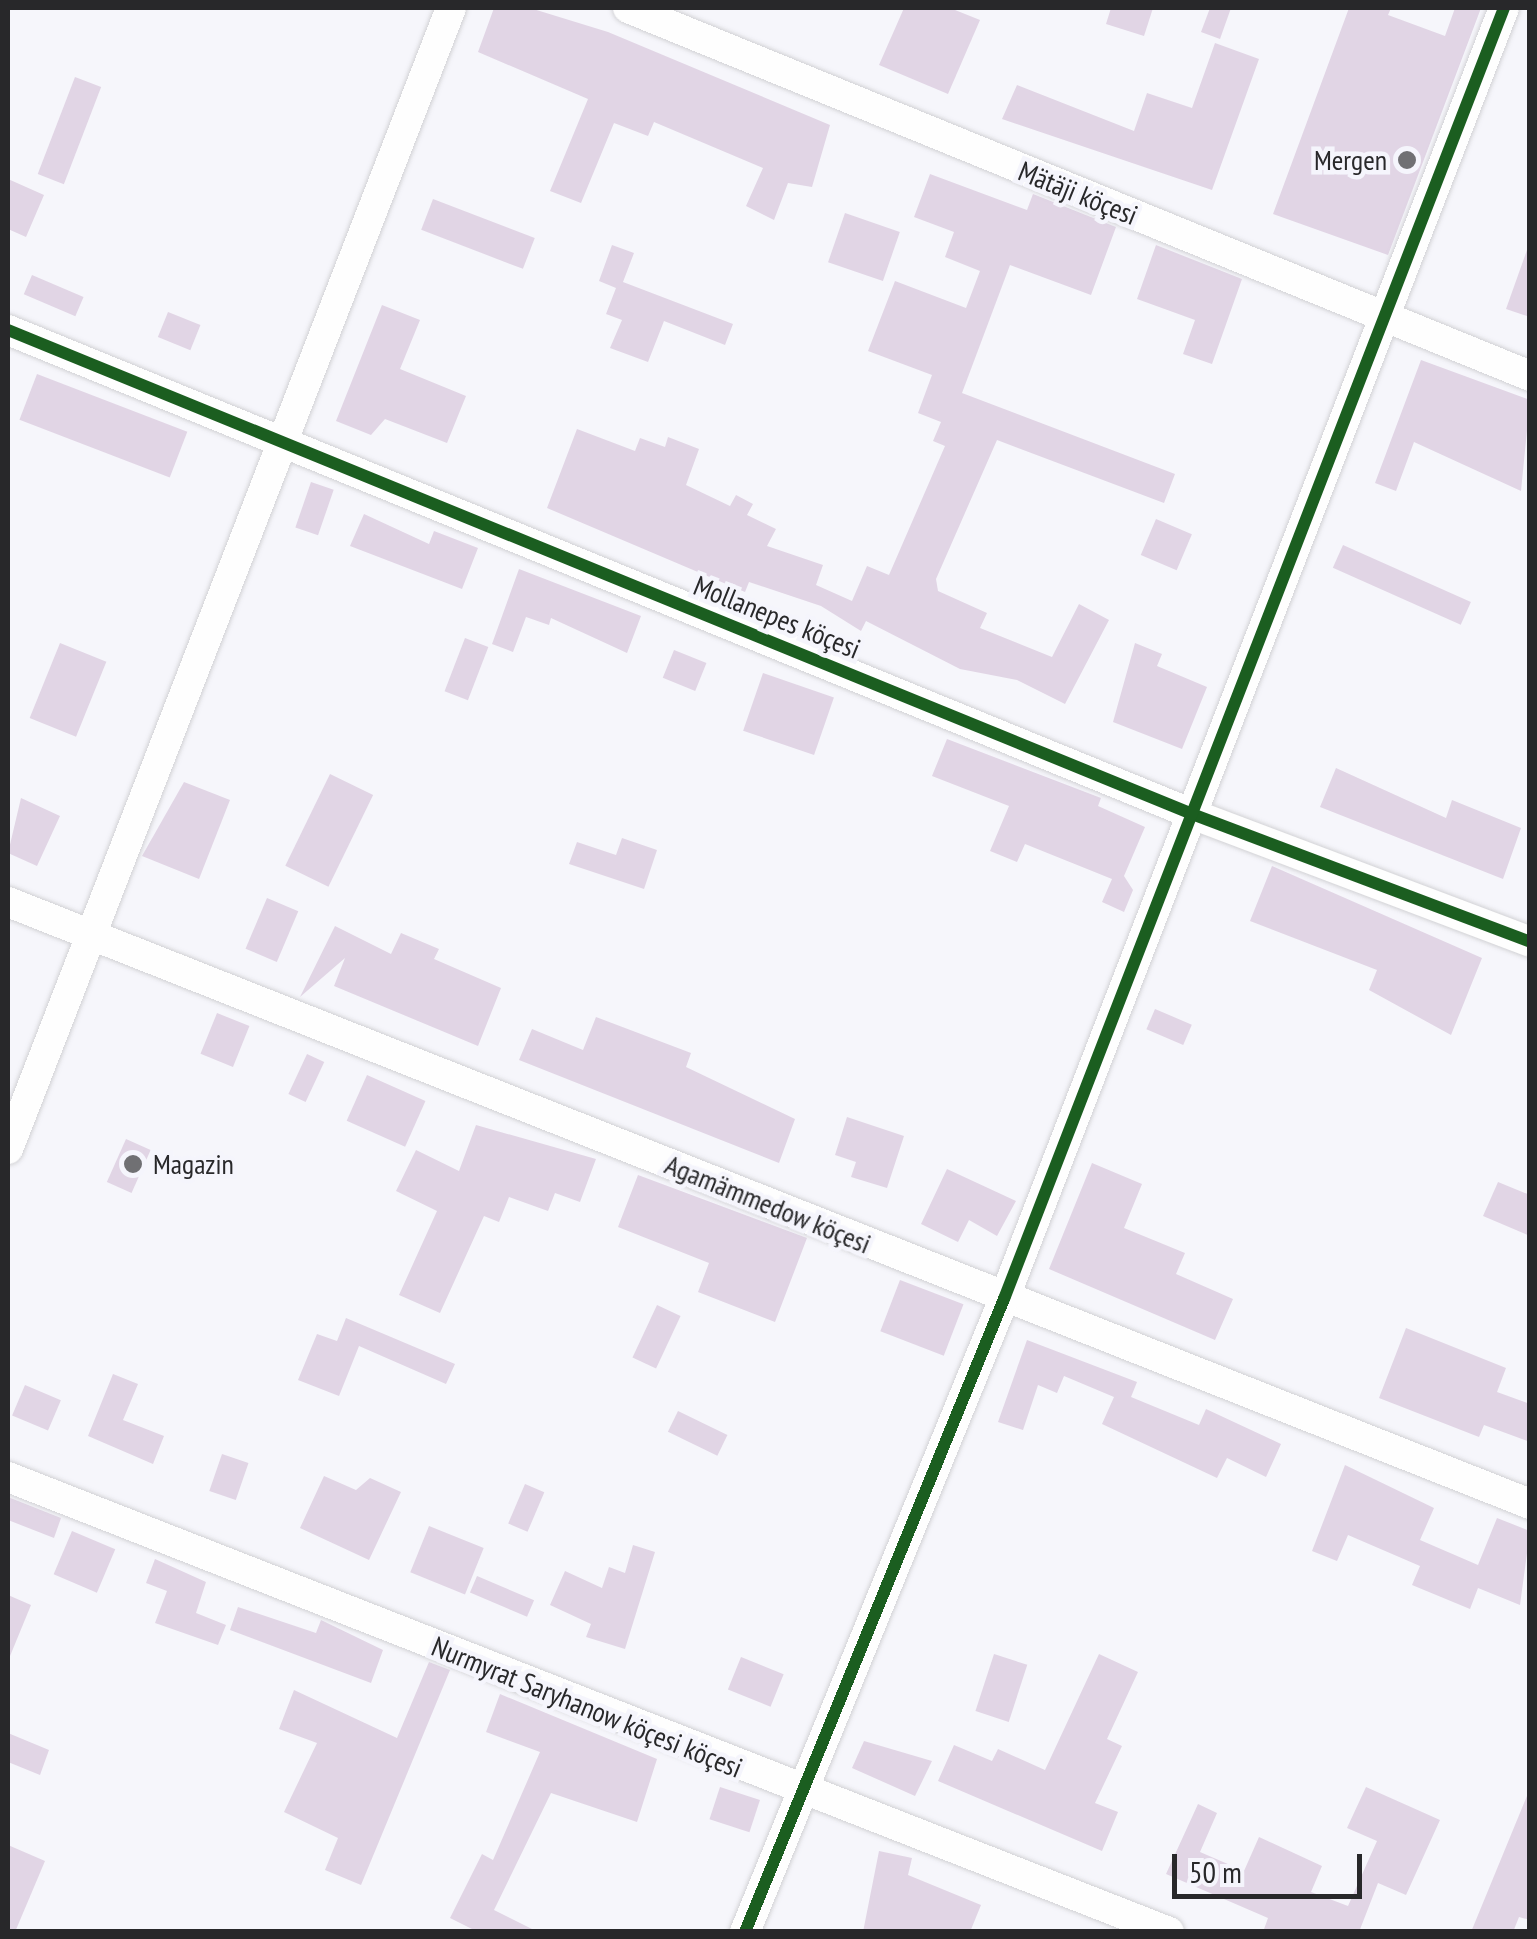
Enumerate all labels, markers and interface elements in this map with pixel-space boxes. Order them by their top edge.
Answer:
place label: Mergen [1314,143,1387,177]
marker: Mergen [1396,149,1418,171]
street label: Mätäji köçesi [1014,154,1142,232]
street label: Mollanepes köçesi [689,568,865,666]
place label: Magazin [153,1147,234,1181]
street label: Agamämmedow köçesi [660,1147,876,1261]
marker: Magazin [122,1153,144,1175]
street label: Nurmyrat Saryhanow köçesi köçesi [427,1629,747,1785]
scale bar [1177,1834,1367,1896]
text: 50 m [1189,1852,1242,1891]

